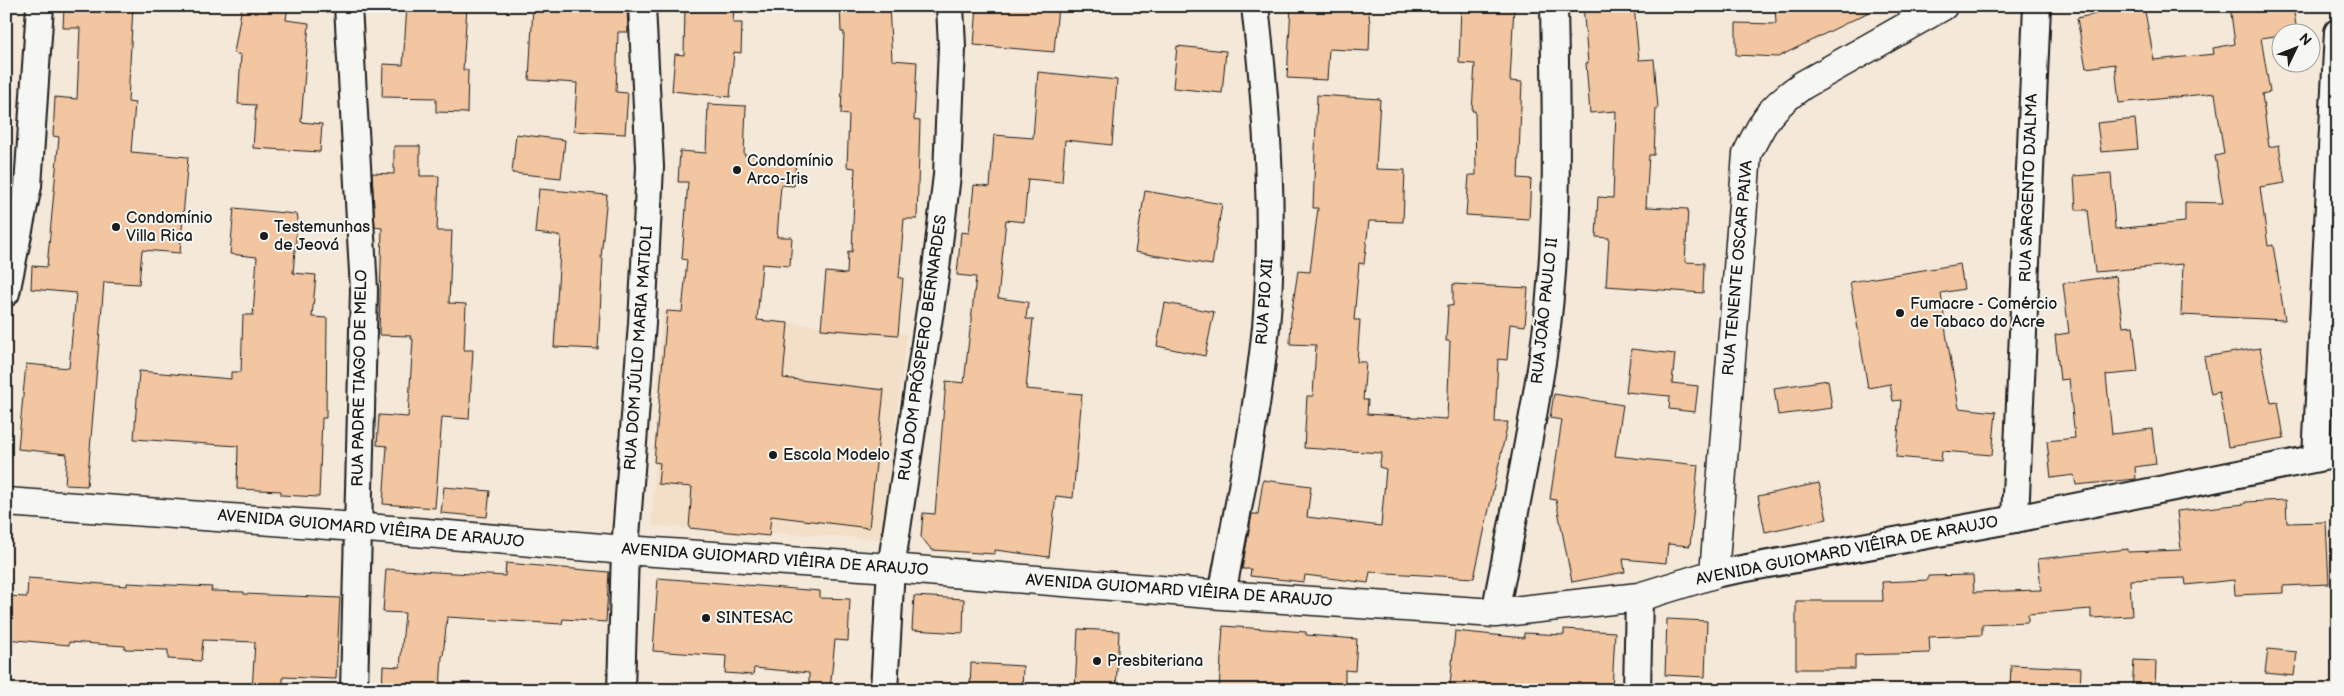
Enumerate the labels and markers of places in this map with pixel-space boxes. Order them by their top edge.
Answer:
place label: Condomínio Arco-Iris [747,152,834,189]
marker: Condomínio Arco-Iris [731,164,743,176]
place label: Condomínio Villa Rica [126,209,213,246]
place label: Testemunhas de Jeová [274,218,370,255]
marker: Condomínio Villa Rica [110,221,122,233]
marker: Testemunhas de Jeová [258,230,270,242]
place label: Fumacre - Comércio de Tabaco do Acre [1910,295,2057,332]
marker: Fumacre - Comércio de Tabaco do Acre [1894,307,1906,319]
place label: Escola Modelo [783,446,890,465]
marker: Escola Modelo [767,449,779,461]
place label: SINTESAC [716,609,793,628]
marker: SINTESAC [700,612,712,624]
place label: Presbiteriana [1107,652,1203,671]
marker: Presbiteriana [1091,655,1103,667]

